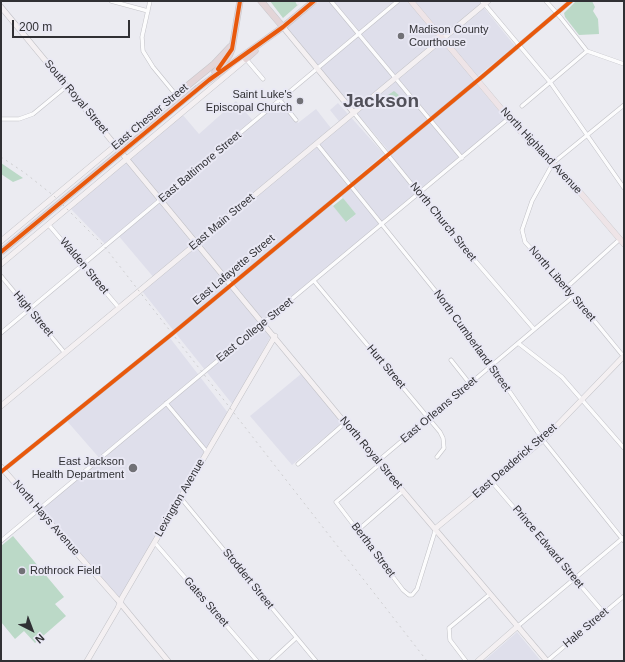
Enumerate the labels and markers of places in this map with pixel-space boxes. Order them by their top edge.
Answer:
place label: Madison County Courthouse [409,23,488,49]
marker: Madison County Courthouse [396,31,406,41]
place label: Saint Luke's Episcopal Church [206,88,292,114]
marker: Saint Luke's Episcopal Church [295,96,305,106]
place label: East Jackson Health Department [32,455,124,481]
marker: East Jackson Health Department [127,462,139,474]
place label: Rothrock Field [30,564,101,578]
marker: Rothrock Field [17,566,27,576]

